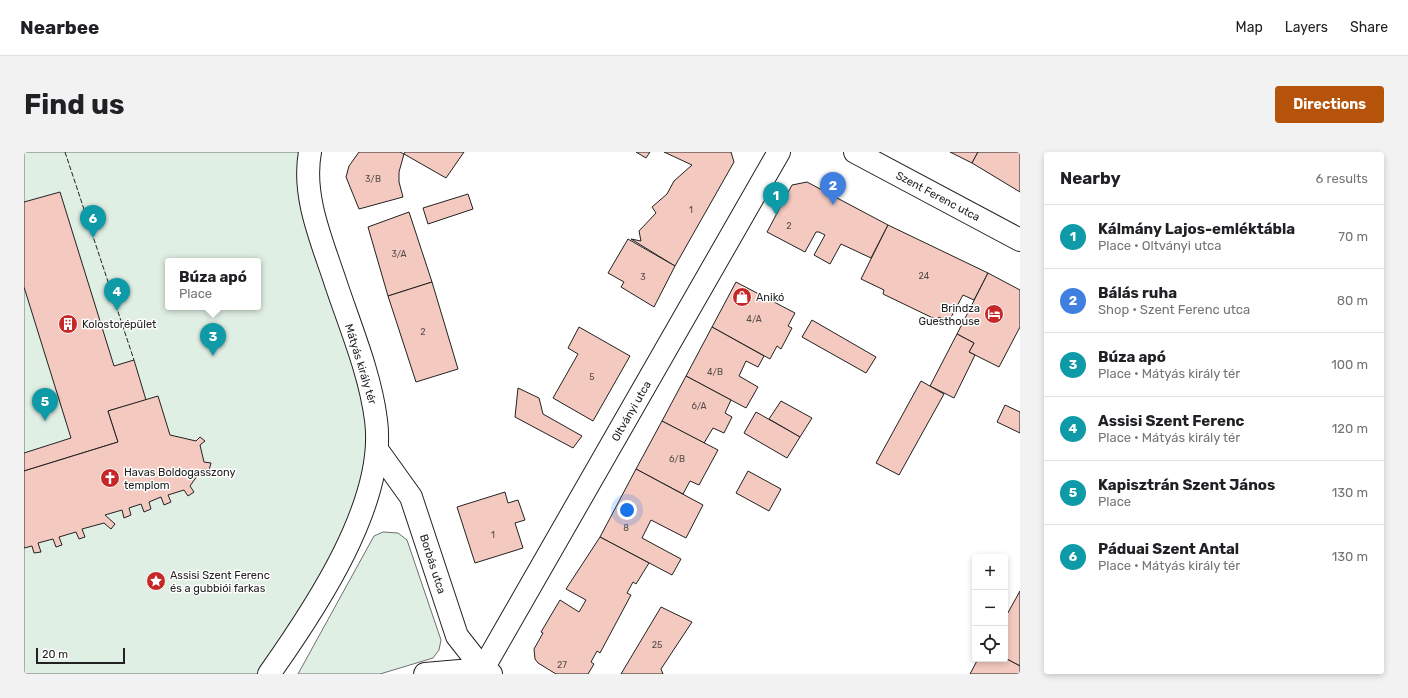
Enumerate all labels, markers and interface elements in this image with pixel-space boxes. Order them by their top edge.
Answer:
text: Nearbee [20,16,99,39]
text: Map [1236,19,1263,36]
text: Layers [1285,19,1328,36]
text: Share [1350,19,1388,36]
button: Directions [1275,86,1384,123]
text: Find us [24,88,124,121]
text: Nearby [1060,168,1121,188]
street label: Szent Ferenc utca [894,169,982,224]
text: 6 results [1316,171,1368,186]
pin: 2 [820,172,846,205]
house number: 3/B [365,174,381,184]
pin: 1 [763,182,789,215]
pin: 6 [80,205,106,238]
house number: 1 [689,205,693,215]
text: Kálmány Lajos-emléktábla [1098,220,1295,238]
house number: 2 [786,221,792,231]
text: 1 [1070,229,1076,244]
text: 70 m [1338,229,1368,244]
text: Place · Oltványi utca [1098,238,1221,253]
house number: 3/A [391,249,407,259]
popup [165,258,261,310]
text: Búza apó [179,268,247,286]
house number: 24 [919,271,930,281]
house number: 3 [640,272,646,282]
pin: 4 [104,278,130,311]
text: Bálás ruha [1098,284,1177,302]
text: Place [179,286,212,301]
shop icon: Anikó [731,286,753,308]
place label: Anikó [756,291,784,304]
text: 2 [1069,293,1077,308]
text: 80 m [1337,293,1368,308]
place label: Brindza Guesthouse [918,302,980,328]
text: Shop · Szent Ferenc utca [1098,302,1250,317]
hotel icon: Brindza Guesthouse [983,303,1005,325]
building icon: Kolostorépület [57,313,79,335]
house number: 4/A [746,314,762,324]
place label: Kolostorépület [82,318,157,331]
street label: Mátyás király tér [342,322,379,407]
pin: 3 [200,323,226,356]
house number: 2 [420,327,426,337]
text: Búza apó [1098,348,1166,366]
text: 3 [1069,357,1077,372]
text: 100 m [1331,357,1368,372]
text: Place · Mátyás király tér [1098,366,1240,381]
house number: 4/B [707,367,723,377]
house number: 5 [589,372,595,382]
street label: Oltványi utca [609,379,654,444]
pin: 5 [32,388,58,421]
house number: 6/A [691,401,707,411]
text: Assisi Szent Ferenc [1098,412,1244,430]
text: 4 [1069,421,1077,436]
text: 120 m [1332,421,1368,436]
text: Place · Mátyás király tér [1098,430,1240,445]
house number: 6/B [669,454,685,464]
place label: Havas Boldogasszony templom [124,466,236,492]
church icon: Havas Boldogasszony templom [99,467,121,489]
text: Kapisztrán Szent János [1098,476,1275,494]
text: 5 [1069,485,1077,500]
text: 130 m [1332,485,1368,500]
text: Place [1098,494,1131,509]
your location [617,500,637,520]
house number: 8 [623,523,629,533]
house number: 1 [491,530,495,540]
street label: Borbás utca [417,533,448,596]
text: Páduai Szent Antal [1098,540,1239,558]
text: 6 [1069,549,1077,564]
text: 130 m [1332,549,1368,564]
map controls [972,554,1008,662]
button: + [972,554,1008,590]
text: Place · Mátyás király tér [1098,558,1240,573]
place label: Assisi Szent Ferenc és a gubbiói farkas [170,569,270,595]
place icon: Assisi Szent Ferenc és a gubbiói farkas [145,570,167,592]
button: − [972,590,1008,626]
button: locate [972,626,1008,662]
house number: 25 [652,640,662,650]
scale bar [36,646,125,665]
text: 20 m [42,648,68,661]
house number: 27 [557,660,567,670]

